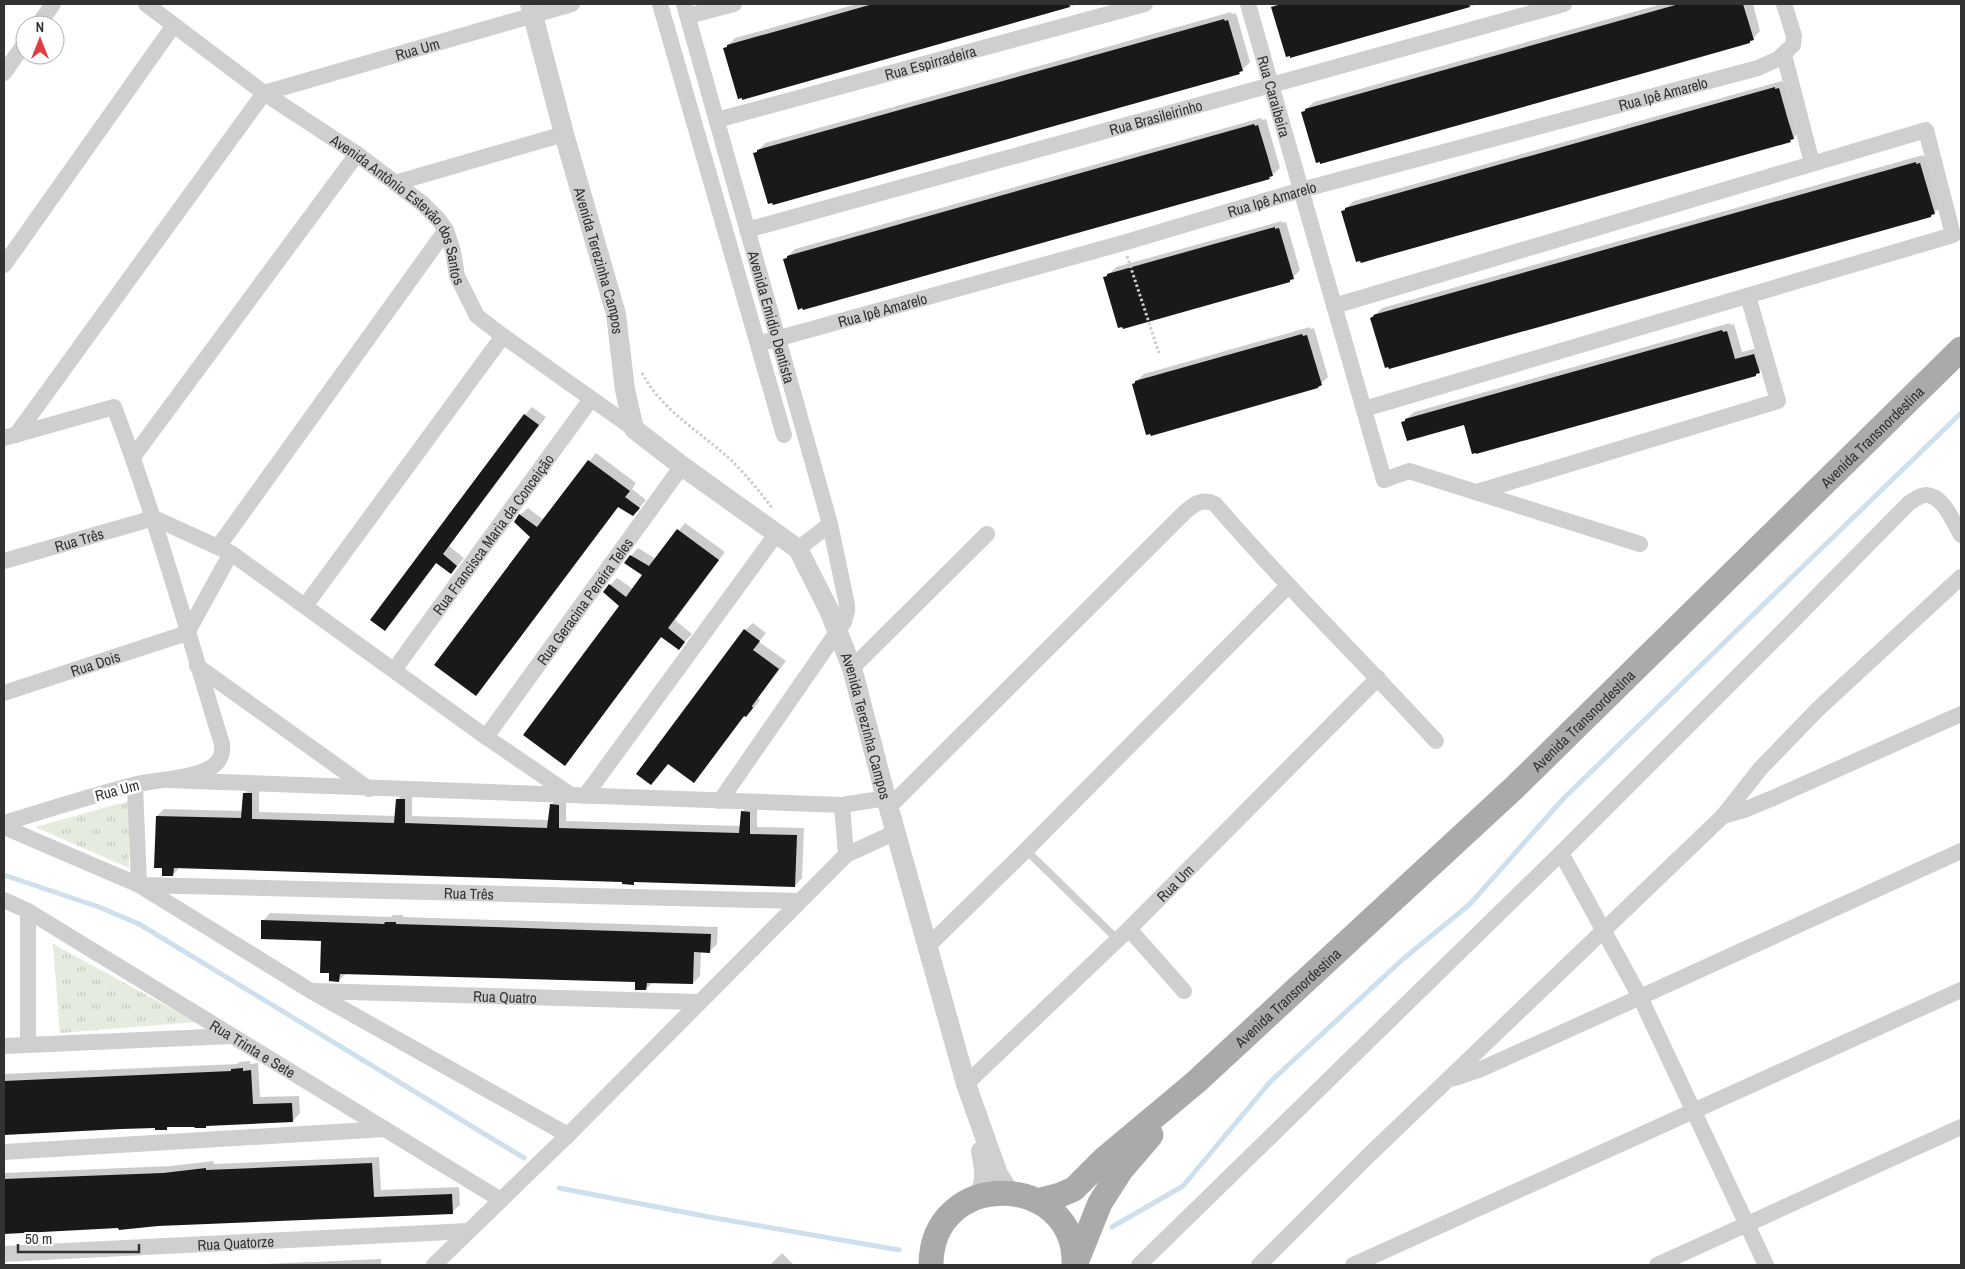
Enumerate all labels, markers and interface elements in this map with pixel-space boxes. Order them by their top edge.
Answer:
north arrow [15,15,65,65]
text: N [36,18,44,36]
street label: Rua Um [393,32,442,65]
street label: Rua Espirradeira [882,40,978,85]
street label: Rua Caraibeira [1253,53,1296,140]
street label: Rua Ipê Amarelo [1616,71,1710,115]
street label: Rua Brasileirinho [1107,94,1205,140]
street label: Avenida Antônio Estevão dos Santos [326,128,470,288]
street label: Rua Ipê Amarelo [1225,176,1319,222]
street label: Avenida Terezinha Campos [569,184,629,335]
street label: Avenida Emidio Dentista [743,247,800,386]
street label: Rua Ipê Amarelo [835,287,929,332]
street label: Avenida Transnordestina [1815,381,1928,493]
street label: Rua Francisca Maria da Conceição [427,449,558,619]
street label: Rua Três [52,523,106,556]
street label: Rua Geracina Pereira Teles [531,533,638,669]
street label: Rua Dois [68,645,123,681]
street label: Avenida Terezinha Campos [836,648,896,802]
street label: Avenida Transnordestina [1526,665,1639,777]
street label: Rua Um [92,774,142,806]
street label: Rua Um [1151,859,1198,906]
street label: Rua Três [444,882,494,904]
street label: Avenida Transnordestina [1229,943,1345,1052]
street label: Rua Quatro [473,985,537,1008]
street label: Rua Trinta e Sete [206,1014,300,1083]
scale bar [18,1222,139,1254]
text: 50 m [25,1228,52,1249]
street label: Rua Quatorze [197,1230,275,1255]

